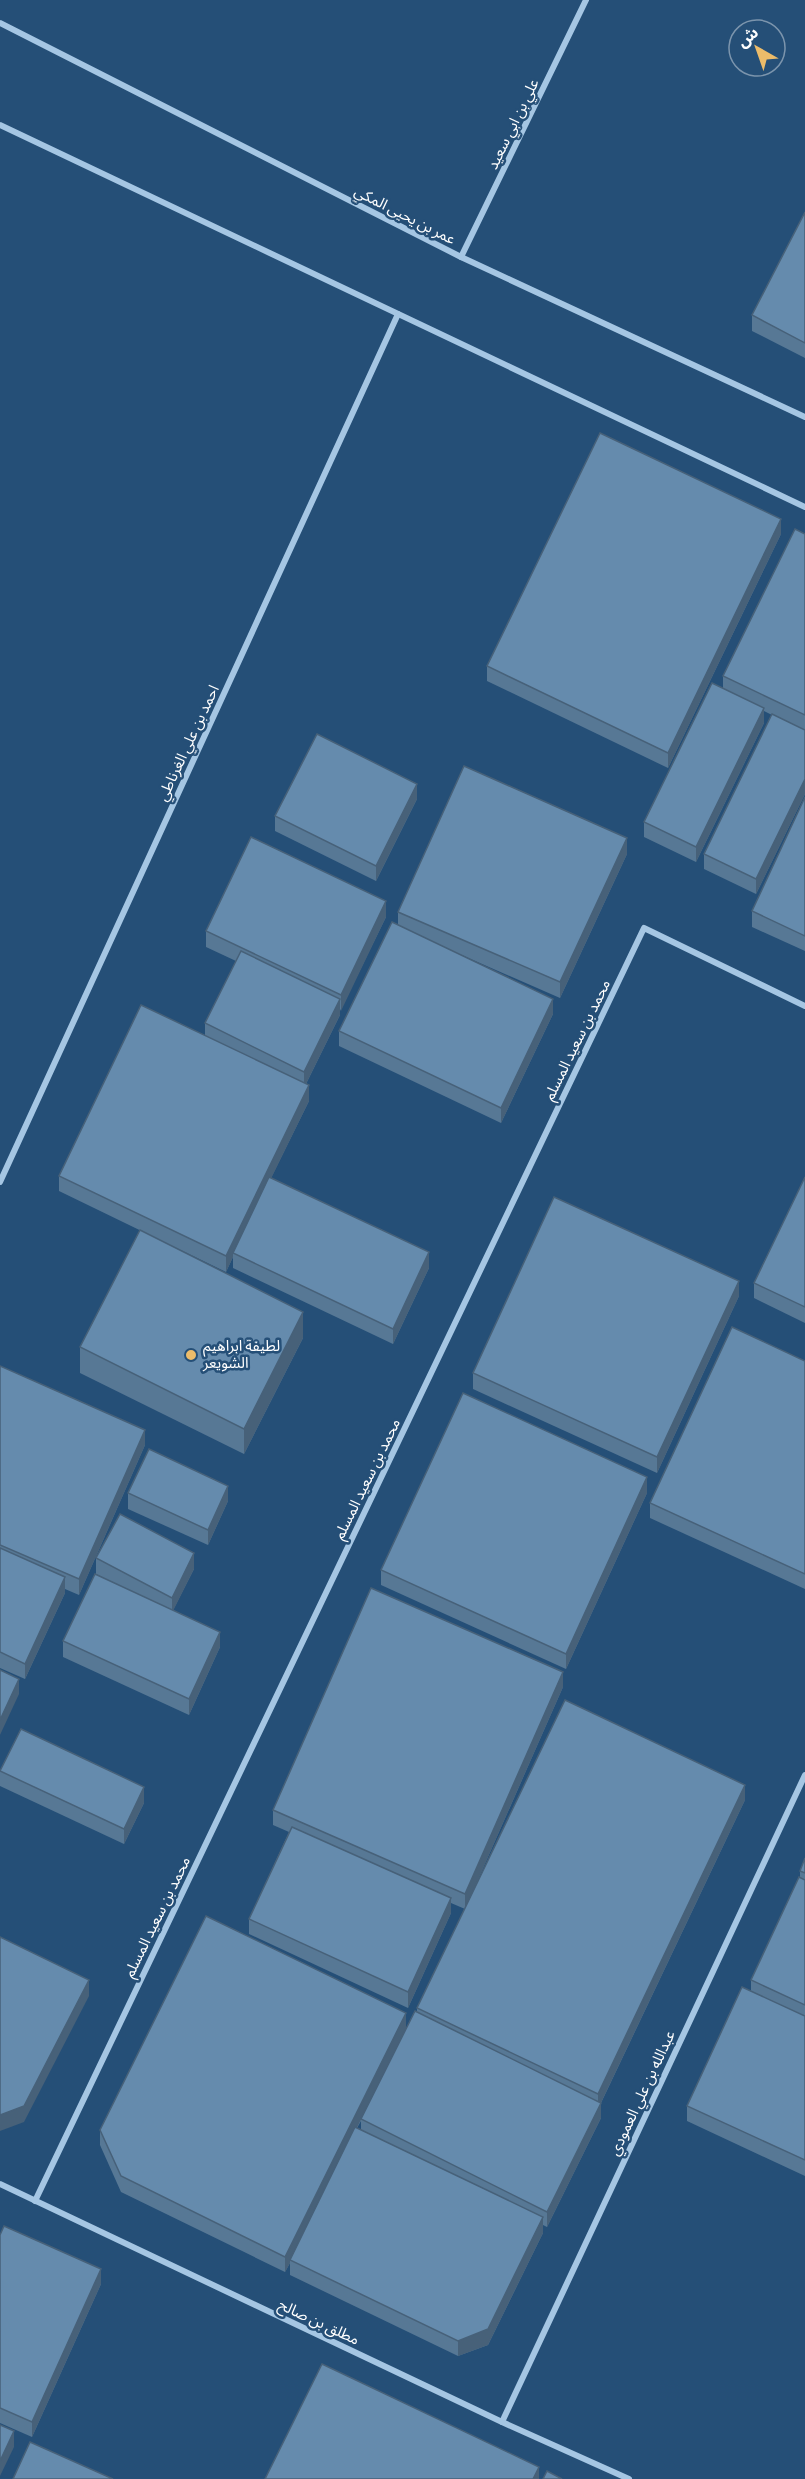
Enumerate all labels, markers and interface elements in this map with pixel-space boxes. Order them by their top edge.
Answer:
north arrow [727,18,787,78]
text: ش [733,22,762,51]
street label: علي بن ابي سعيد [482,75,545,173]
street label: عمر بن يحيى المكي [350,181,459,251]
street label: احمد بن علي الغرناطي [152,682,225,805]
street label: محمد بن سعيد المسلم [539,976,616,1104]
place label: لطيفة ابراهيم الشويعر [202,1336,280,1372]
marker: لطيفة ابراهيم الشويعر [184,1348,198,1362]
street label: محمد بن سعيد المسلم [329,1415,406,1543]
street label: محمد بن سعيد المسلم [119,1853,196,1981]
street label: عبدالله بن علي العمودي [604,2027,681,2160]
street label: مطلق بن صالح [274,2294,363,2351]

